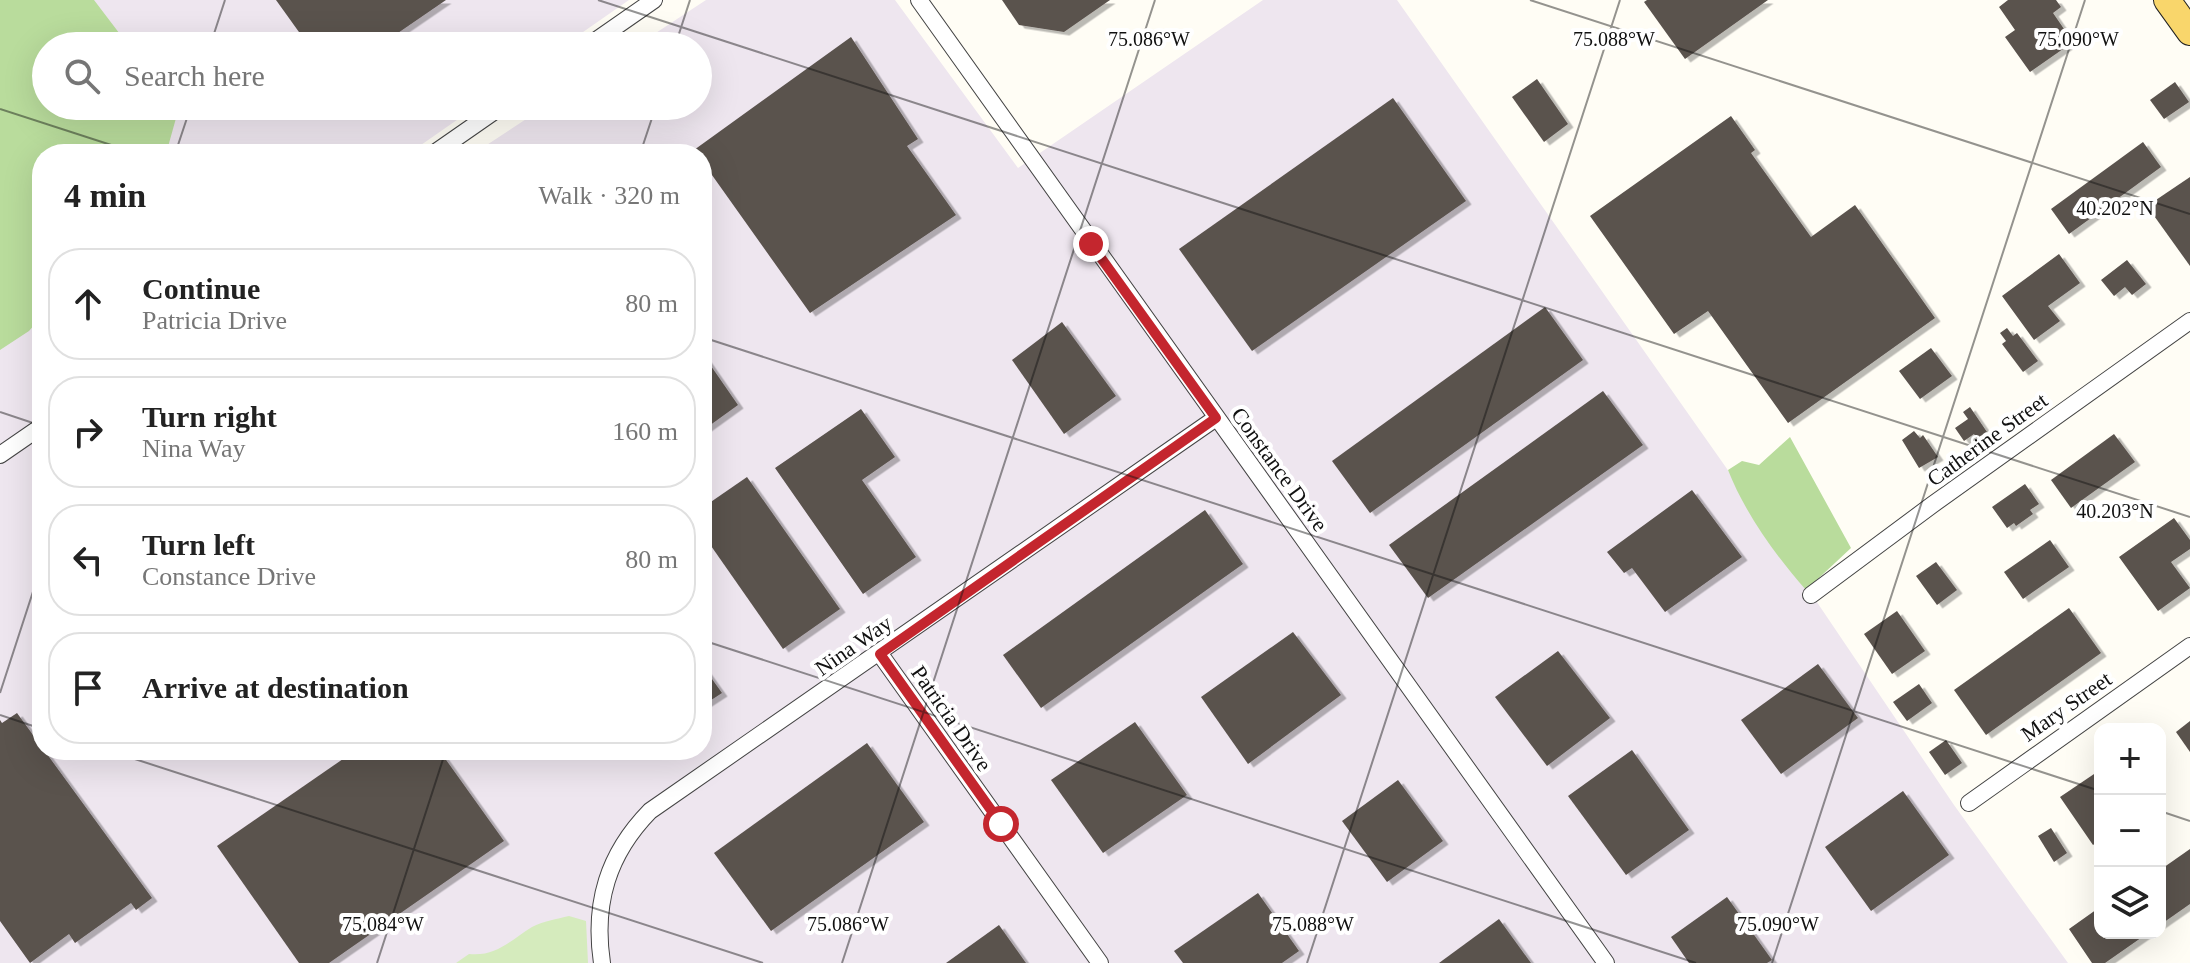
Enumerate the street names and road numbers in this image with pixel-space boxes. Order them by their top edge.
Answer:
street label: Catherine Street [1922,387,2052,491]
street label: Constance Drive [1226,402,1333,536]
street label: Nina Way [810,610,896,681]
street label: Patricia Drive [906,661,997,776]
street label: Mary Street [2016,666,2116,747]

